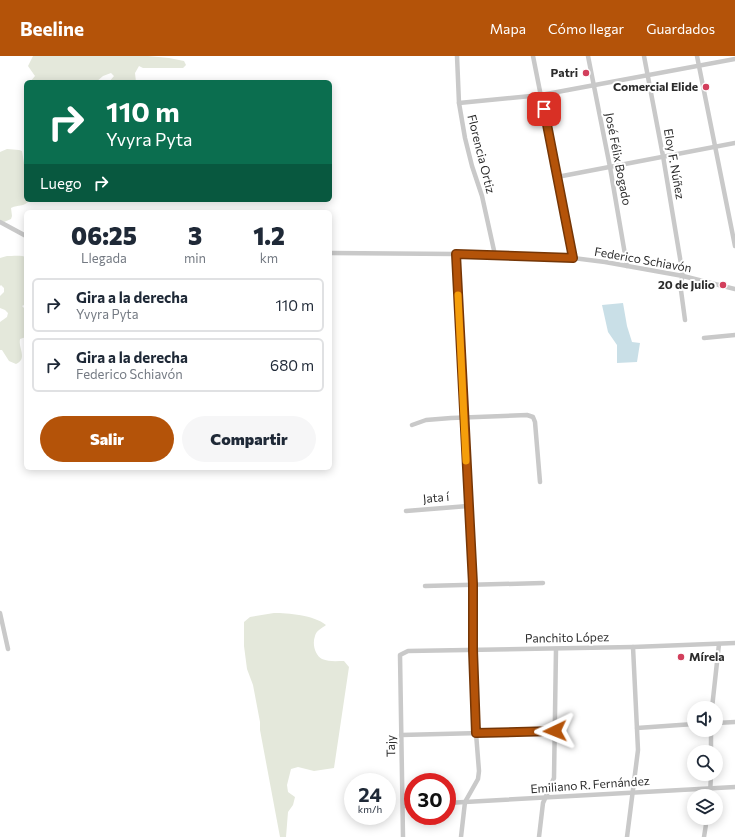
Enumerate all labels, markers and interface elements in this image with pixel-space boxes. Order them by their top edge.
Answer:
text: Beeline [20,17,84,40]
text: Mapa [490,20,526,37]
text: Cómo llegar [548,20,624,37]
text: Guardados [646,20,715,37]
place label: Patri [551,65,578,79]
marker: Patri [581,68,591,78]
place label: Comercial Elide [613,79,698,93]
marker: Comercial Elide [701,82,711,92]
pin [527,92,561,126]
text: 110 m [106,94,180,128]
icon: right [40,96,92,148]
icon: arrive [533,98,555,120]
street label: José Félix Bogado [602,111,635,207]
street label: Florencia Ortiz [465,113,499,195]
street label: Eloy F. Núñez [662,127,688,200]
text: Yvyra Pyta [106,128,193,150]
icon: right [90,172,112,194]
text: Luego [40,174,82,192]
text: 06:25 [71,221,137,250]
text: 3 [188,221,202,250]
text: 1.2 [253,221,285,250]
street label: Federico Schiavón [593,244,693,274]
text: Llegada [81,250,127,266]
text: min [184,250,206,266]
text: km [260,250,278,266]
place label: 20 de Julio [658,277,715,292]
marker: 20 de Julio [718,280,728,290]
text: Gira a la derecha [76,288,188,306]
icon: right [42,294,64,316]
text: 110 m [275,296,314,314]
text: Yvyra Pyta [76,306,138,322]
text: Gira a la derecha [76,348,188,366]
icon: right [42,354,64,376]
text: 680 m [270,356,314,374]
text: Federico Schiavón [76,366,183,382]
button: Salir [40,416,174,462]
button: Compartir [182,416,316,462]
street label: Jata í [422,489,451,506]
street label: Panchito López [525,629,609,645]
place label: Mírela [689,649,725,663]
marker: Mírela [676,652,686,662]
map controls [687,701,723,825]
button: sound [687,701,723,737]
position arrow [534,710,576,752]
street label: Tajy [383,735,397,757]
button: search [687,745,723,781]
speed limit sign: 30 [404,773,456,825]
street label: Emiliano R. Fernández [530,773,650,795]
text: 24 [358,782,382,806]
button: layers [687,789,723,825]
text: km/h [358,803,382,815]

